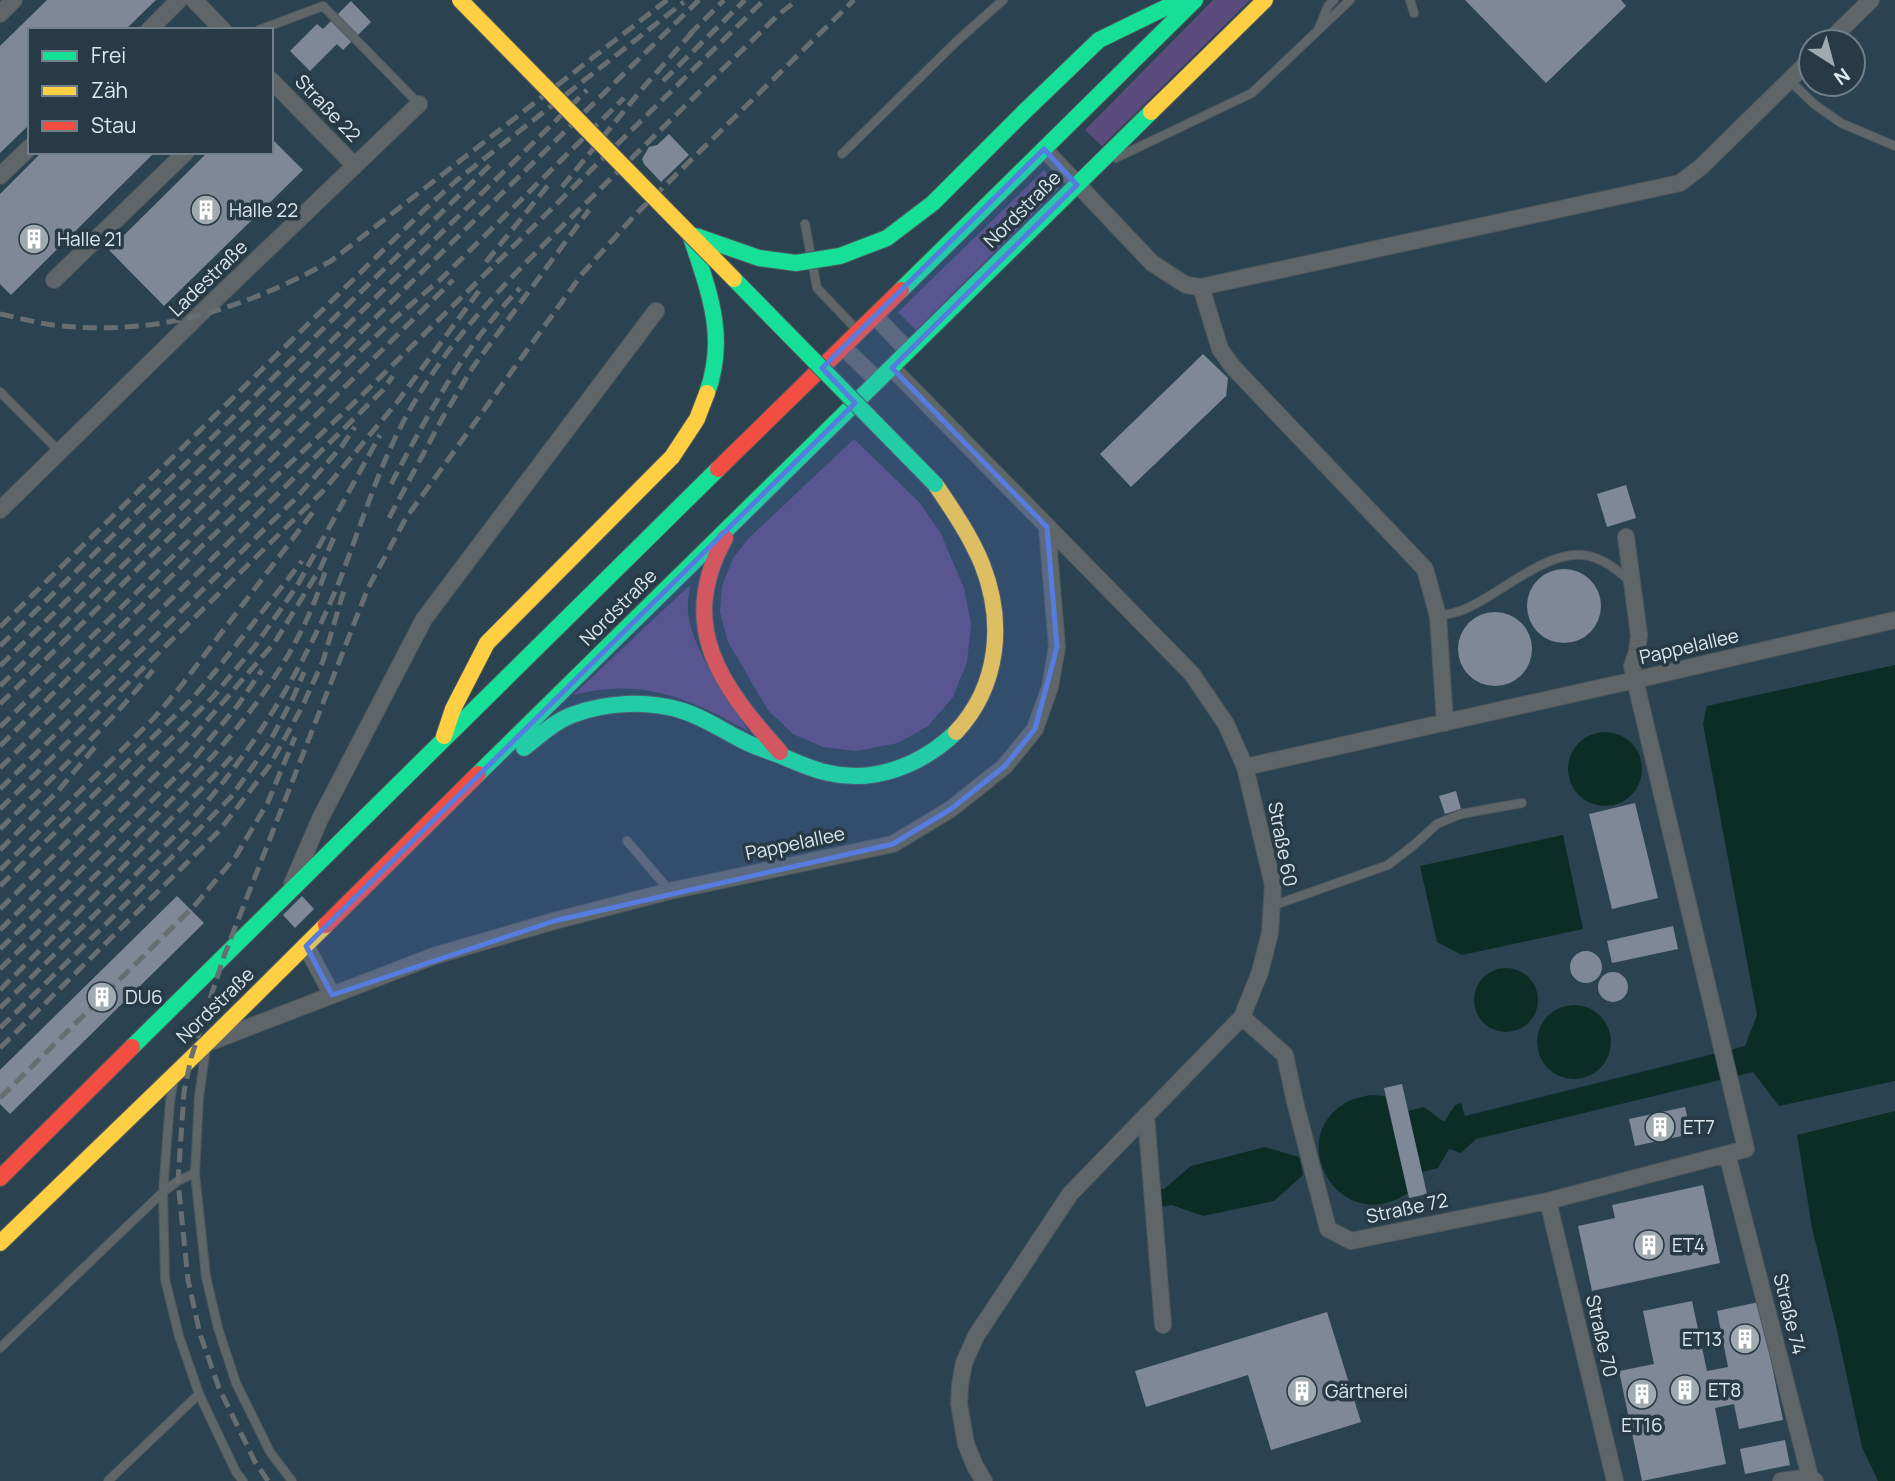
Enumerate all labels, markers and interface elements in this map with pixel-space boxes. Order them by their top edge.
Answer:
legend [28,28,273,154]
north arrow [1797,28,1867,98]
text: Frei [91,41,126,69]
text: N [1829,62,1855,91]
street label: Straße 22 [289,69,367,147]
text: Zäh [91,76,128,104]
text: Stau [91,111,137,139]
street label: Nordstraße [978,165,1066,253]
building icon: Halle 22 [189,193,223,227]
place label: Halle 22 [229,197,298,223]
building icon: Halle 21 [17,222,51,256]
place label: Halle 21 [57,226,123,252]
street label: Ladestraße [163,234,253,322]
street label: Nordstraße [574,563,662,651]
street label: Pappelallee [1637,622,1741,670]
street label: Straße 60 [1262,799,1304,889]
street label: Pappelallee [743,820,847,866]
street label: Nordstraße [170,961,260,1049]
building icon: DU6 [85,980,119,1014]
place label: DU6 [125,984,163,1010]
building icon: ET7 [1643,1110,1677,1144]
place label: ET7 [1683,1114,1715,1140]
street label: Straße 72 [1364,1187,1450,1229]
building icon: ET4 [1632,1228,1666,1262]
place label: ET4 [1672,1232,1705,1258]
street label: Straße 74 [1767,1271,1813,1357]
street label: Straße 70 [1580,1292,1624,1380]
building icon: ET13 [1728,1322,1762,1356]
place label: ET13 [1682,1326,1722,1352]
building icon: ET8 [1668,1373,1702,1407]
building icon: Gärtnerei [1285,1374,1319,1408]
building icon: ET16 [1625,1377,1659,1411]
place label: ET8 [1708,1377,1741,1403]
place label: Gärtnerei [1325,1378,1408,1404]
place label: ET16 [1621,1412,1663,1438]

